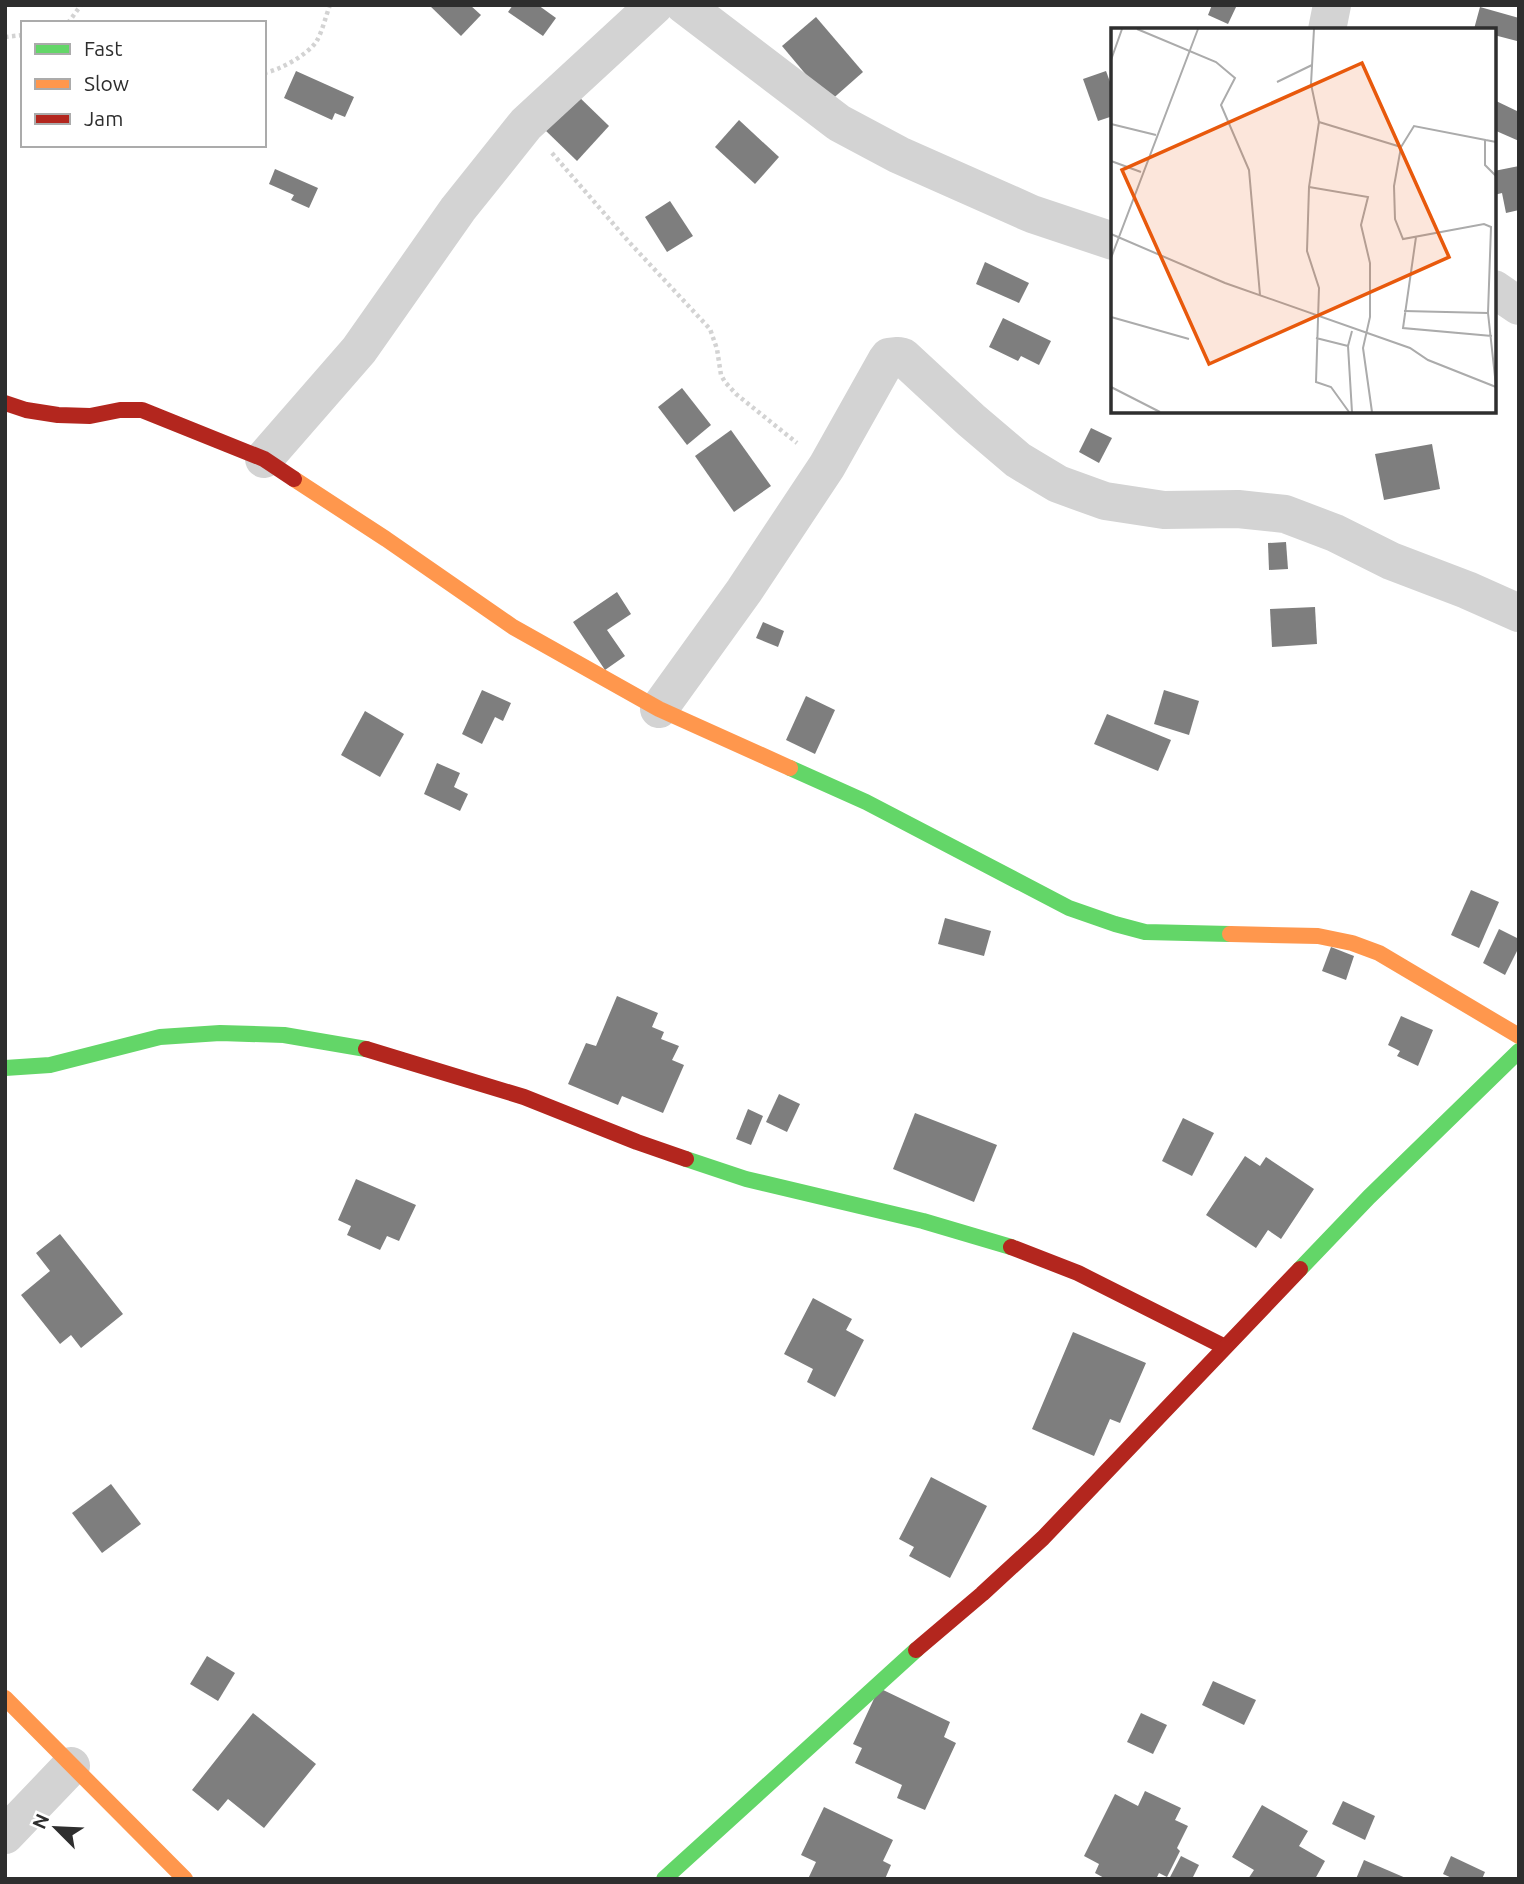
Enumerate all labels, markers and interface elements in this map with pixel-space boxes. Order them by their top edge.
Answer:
legend [21,21,266,147]
inset map [1111,28,1496,413]
text: Fast [84,36,122,60]
text: Slow [84,71,129,95]
text: Jam [84,106,123,130]
north arrow [21,1793,91,1863]
text: N [28,1810,53,1832]

